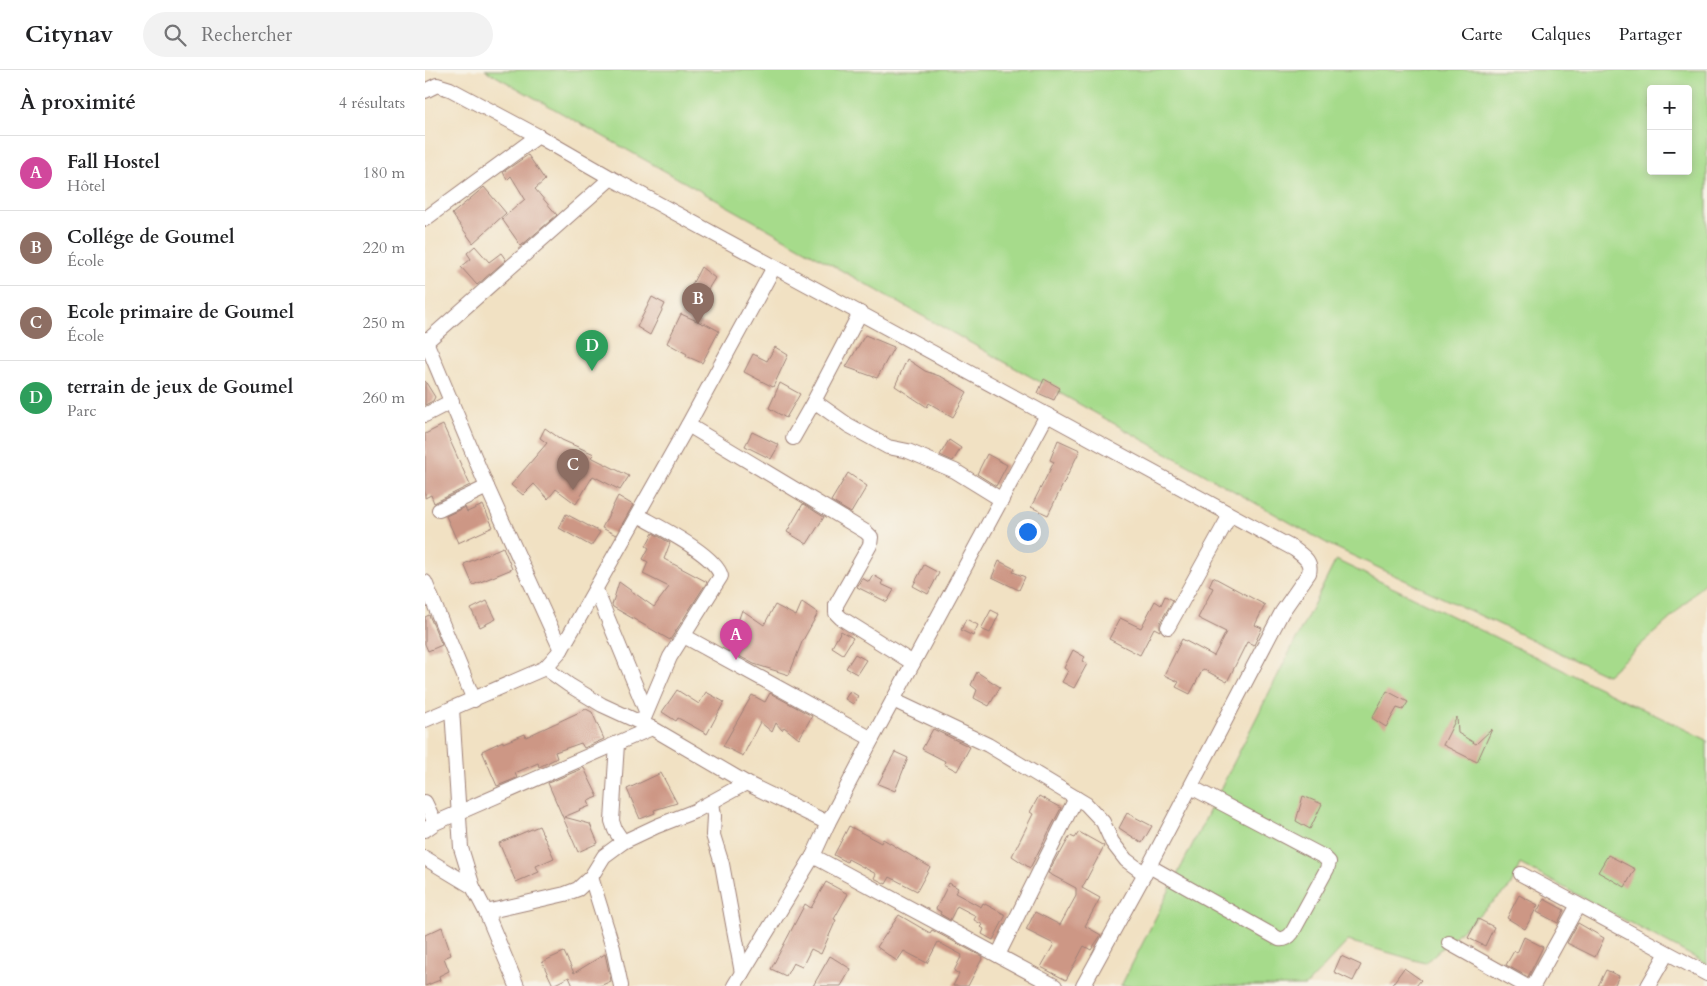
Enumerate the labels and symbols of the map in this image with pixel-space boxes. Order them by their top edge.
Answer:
pin: B [682,283,714,324]
pin: D [576,330,608,371]
pin: C [557,449,589,490]
your location [1015,519,1041,545]
pin: A [720,619,752,660]

